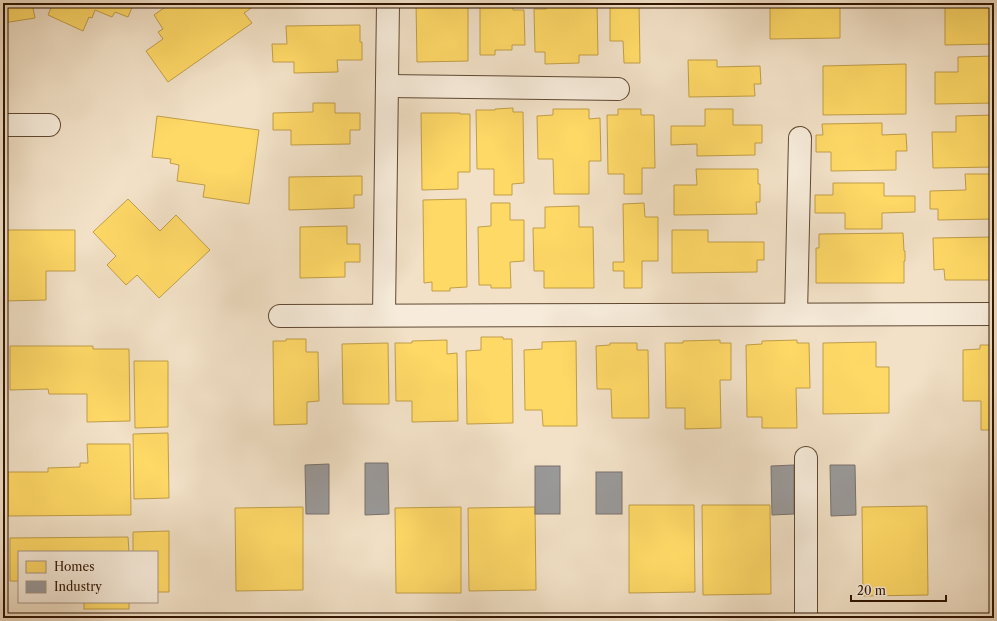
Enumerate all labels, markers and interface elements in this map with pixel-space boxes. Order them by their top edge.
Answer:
legend [18,551,158,603]
text: Homes [54,559,94,574]
scale bar [851,577,946,603]
text: Industry [54,579,102,594]
text: 20 m [857,583,886,598]

